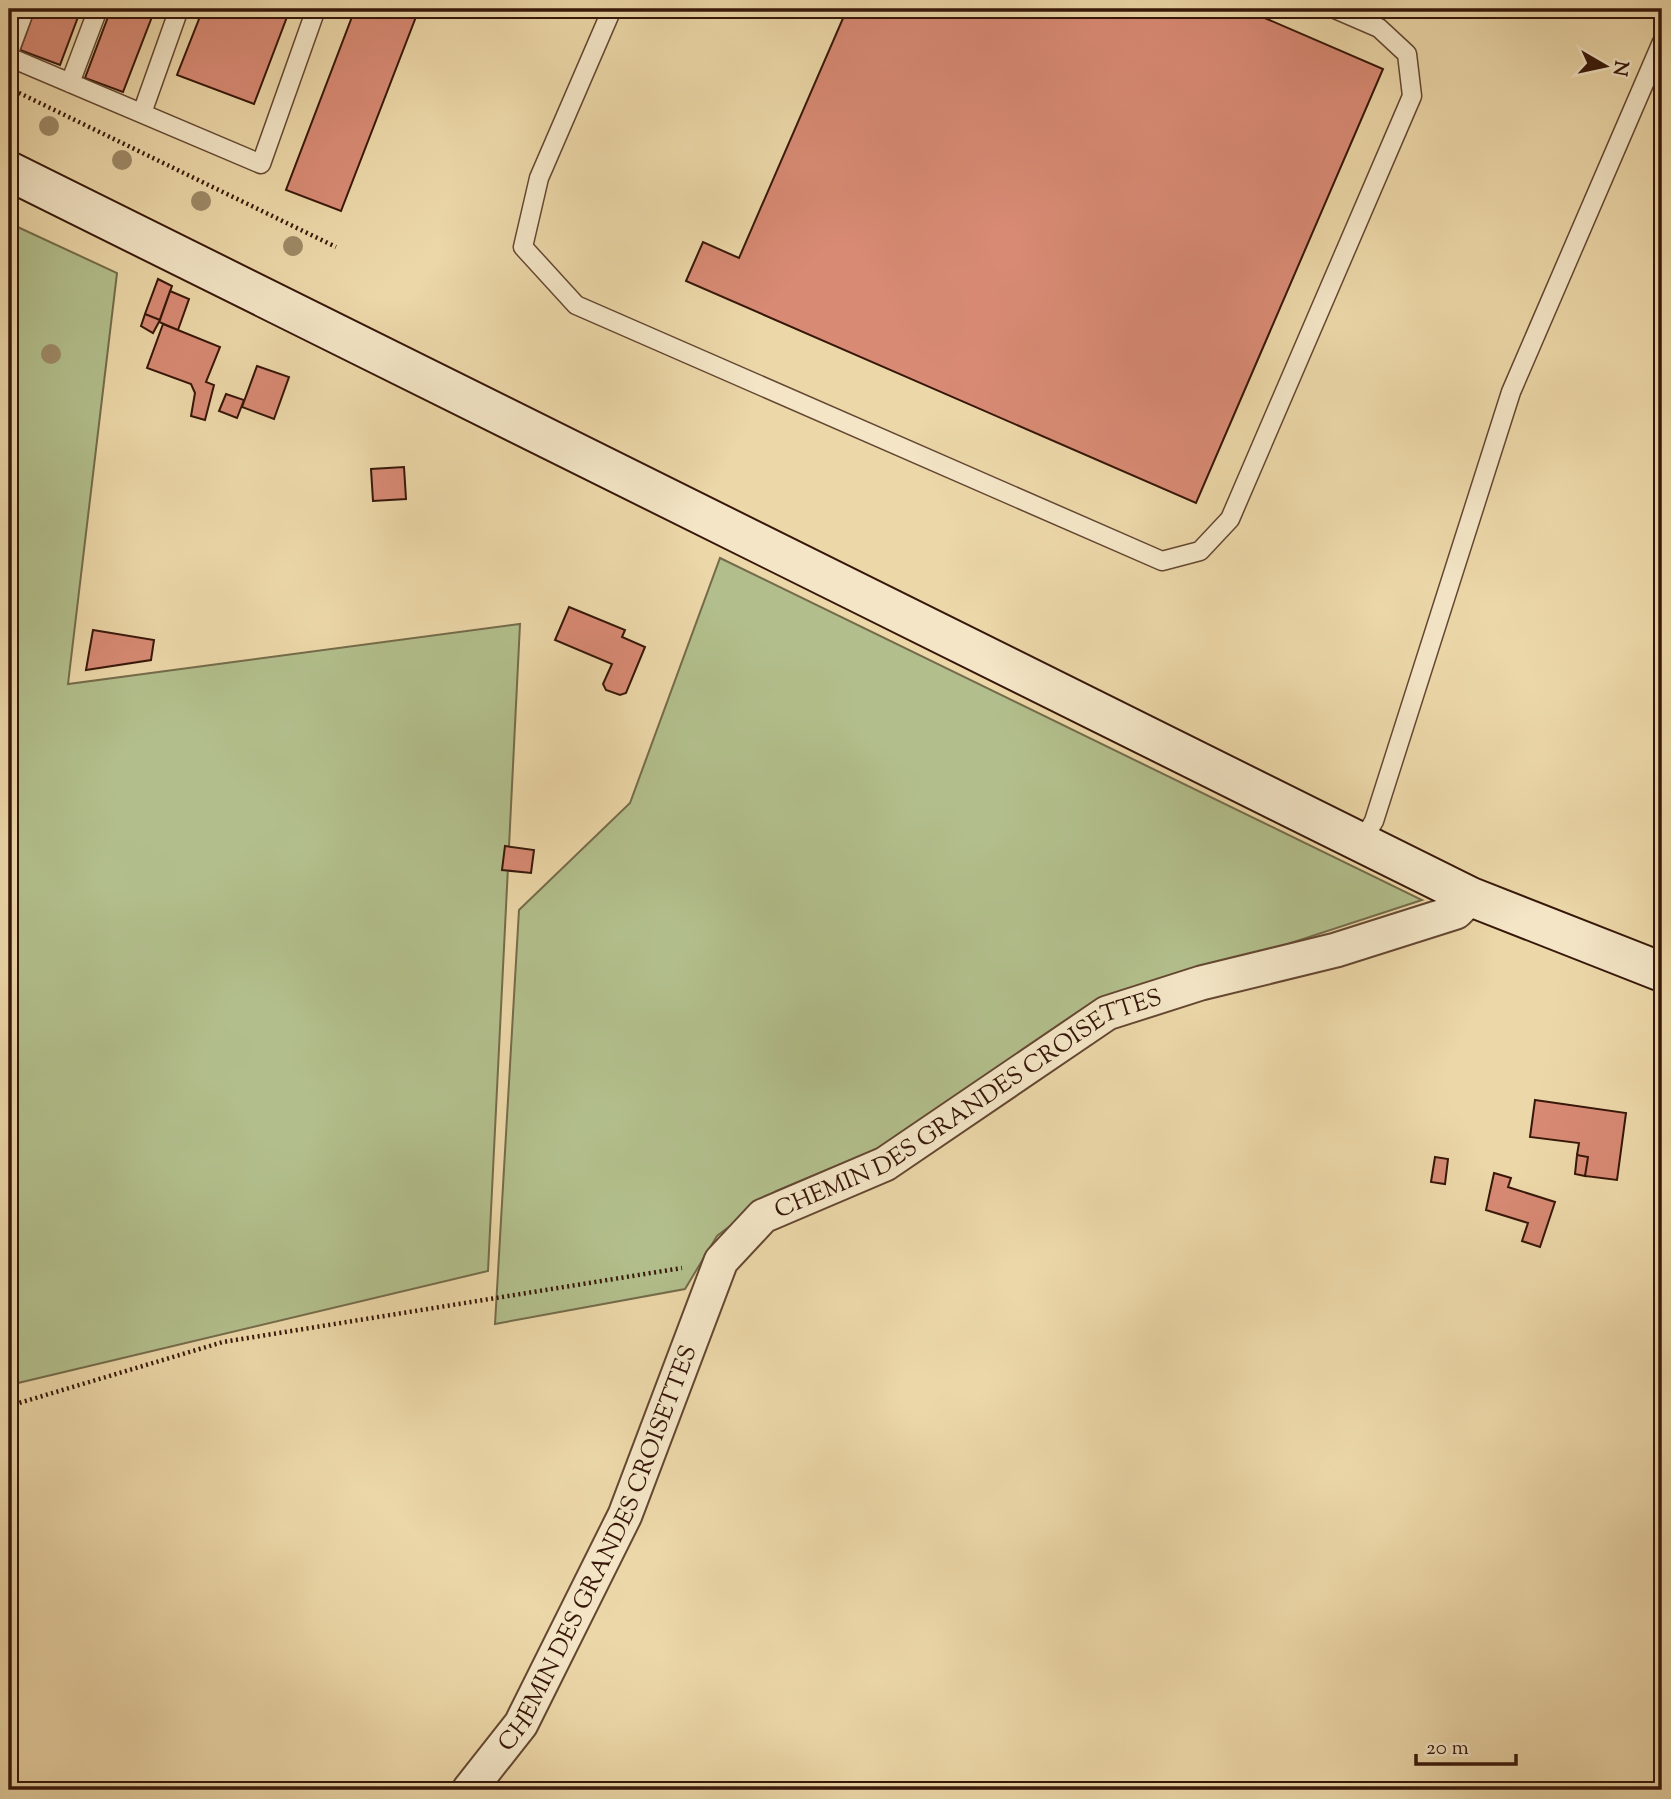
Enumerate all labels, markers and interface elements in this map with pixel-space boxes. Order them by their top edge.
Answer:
north arrow [1570,32,1640,102]
text: N [1605,59,1634,78]
street label: CHEMIN DES GRANDES CROISETTES [769,982,1167,1228]
street label: CHEMIN DES GRANDES CROISETTES [491,1341,707,1759]
scale bar [1416,1722,1515,1766]
text: 20 m [1426,1734,1469,1764]

